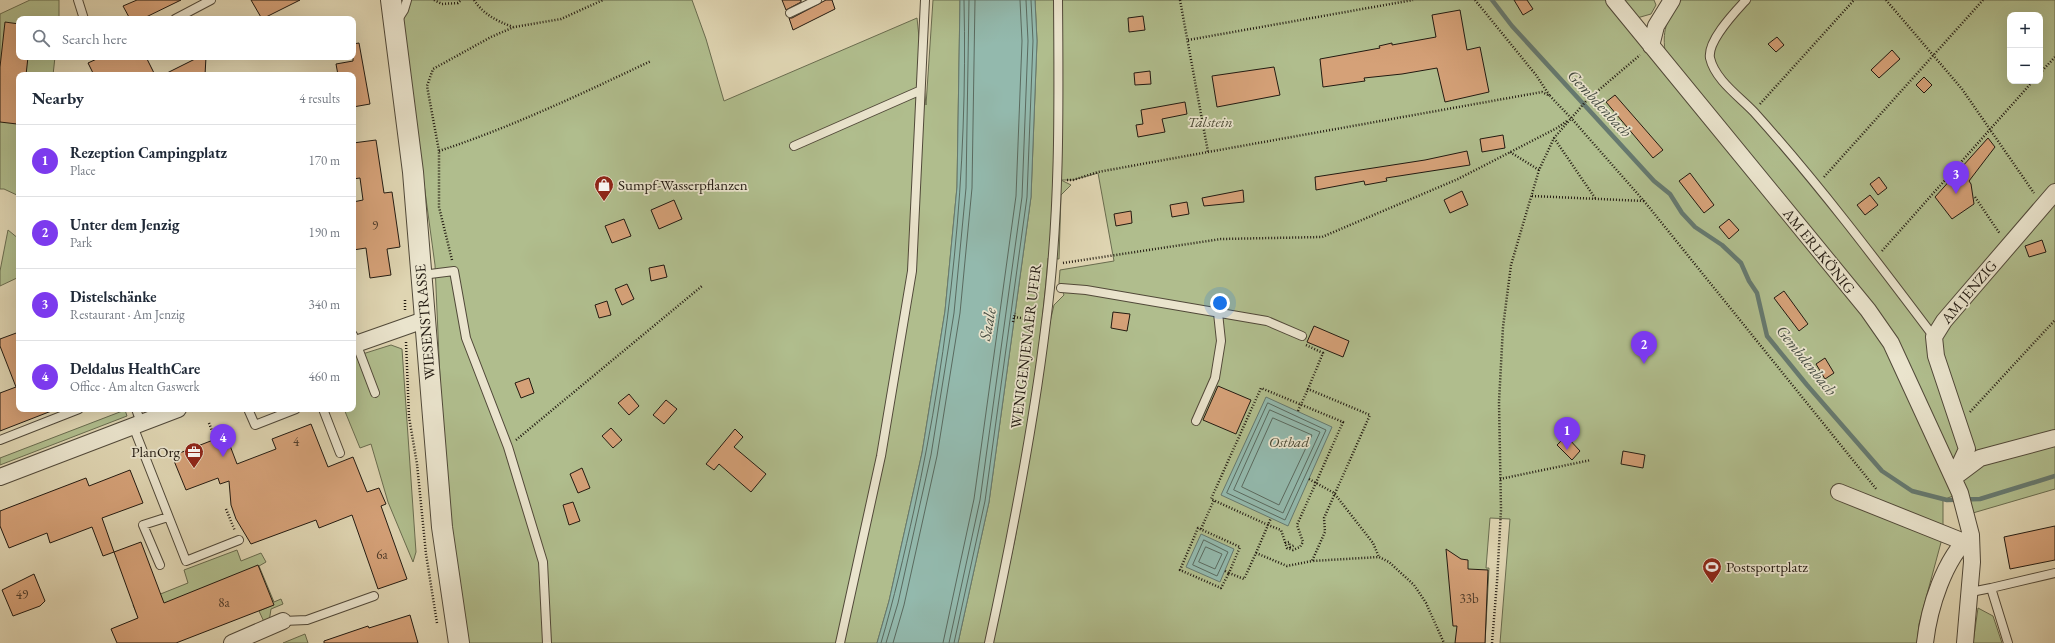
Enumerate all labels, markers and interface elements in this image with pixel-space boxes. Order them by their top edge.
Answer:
map controls [2007,12,2043,84]
button: + [2007,12,2043,48]
search box [16,16,356,60]
icon: search [30,27,52,49]
text: Search here [62,29,127,48]
button: − [2007,48,2043,84]
water label: Gembdenbach [1563,65,1637,142]
text: Nearby [32,87,84,109]
text: 4 results [299,90,340,107]
park label: Talstein [1187,112,1233,131]
text: Rezeption Campingplatz [70,143,227,162]
text: 1 [42,152,48,169]
text: 170 m [309,152,340,169]
pin: 3 [1943,161,1969,194]
text: Place [70,162,96,179]
shop icon: Sumpf-Wasserpflanzen [593,174,615,202]
place label: Sumpf-Wasserpflanzen [618,175,748,194]
street label: AM ERLKÖNIG [1779,203,1860,297]
text: Unter dem Jenzig [70,215,179,234]
house number: 9 [372,217,379,234]
text: 2 [42,224,48,241]
text: 190 m [309,224,340,241]
text: Park [70,234,92,251]
street label: AM JENZIG [1936,256,2001,328]
street label: WENIGENJENAER UFER [1006,262,1045,430]
street label: WIESENSTRASSE [410,263,439,381]
text: Distelschänke [70,287,157,306]
your location [1210,293,1230,313]
text: 3 [42,296,48,313]
text: 340 m [309,296,340,313]
water label: Saale [974,305,1001,343]
text: Restaurant · Am Jenzig [70,306,185,323]
water label: Gembdenbach [1772,321,1842,400]
pin: 2 [1631,331,1657,364]
text: Deldalus HealthCare [70,359,200,378]
text: 4 [42,368,48,385]
text: 460 m [309,368,340,385]
text: Office · Am alten Gaswerk [70,378,200,395]
pin: 1 [1554,417,1580,450]
pin: 4 [210,424,236,457]
park label: Ostbad [1269,432,1309,451]
house number: 4 [293,433,300,450]
office icon: PlanOrg [183,441,205,469]
place label: PlanOrg [131,442,180,461]
house number: 6a [376,546,389,563]
sports icon: Postsportplatz [1701,556,1723,584]
place label: Postsportplatz [1726,557,1808,576]
house number: 49 [16,586,29,603]
house number: 33b [1459,590,1479,607]
house number: 8a [218,594,231,611]

